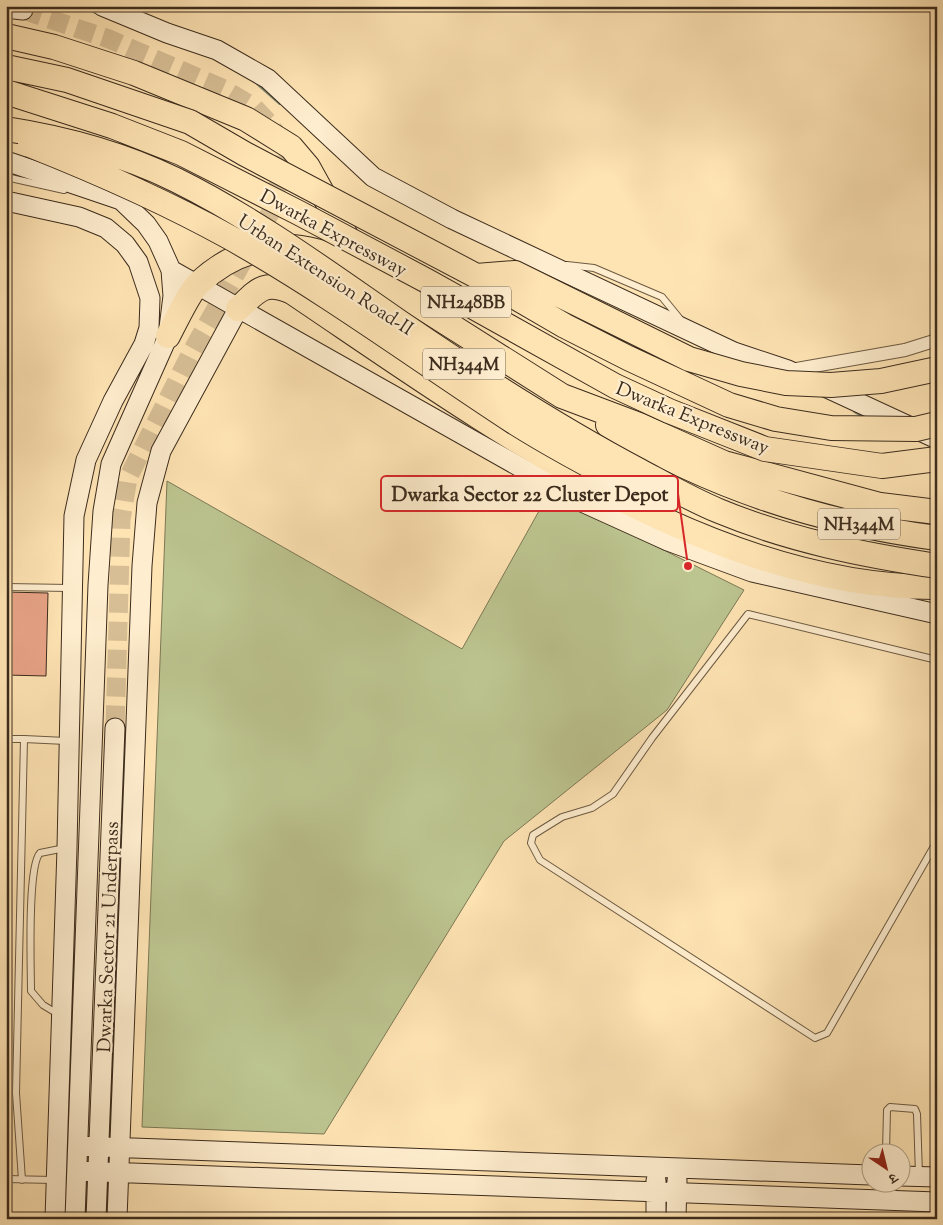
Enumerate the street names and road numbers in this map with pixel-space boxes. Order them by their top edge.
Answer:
street label: Dwarka Expressway [254,184,412,285]
street label: Urban Extension Road-II [231,209,418,343]
road number: NH248BB [421,286,511,318]
road number: NH344M [423,348,505,379]
street label: Dwarka Expressway [611,376,773,463]
road number: NH344M [818,508,900,540]
street label: Dwarka Sector 21 Underpass [92,821,127,1053]

